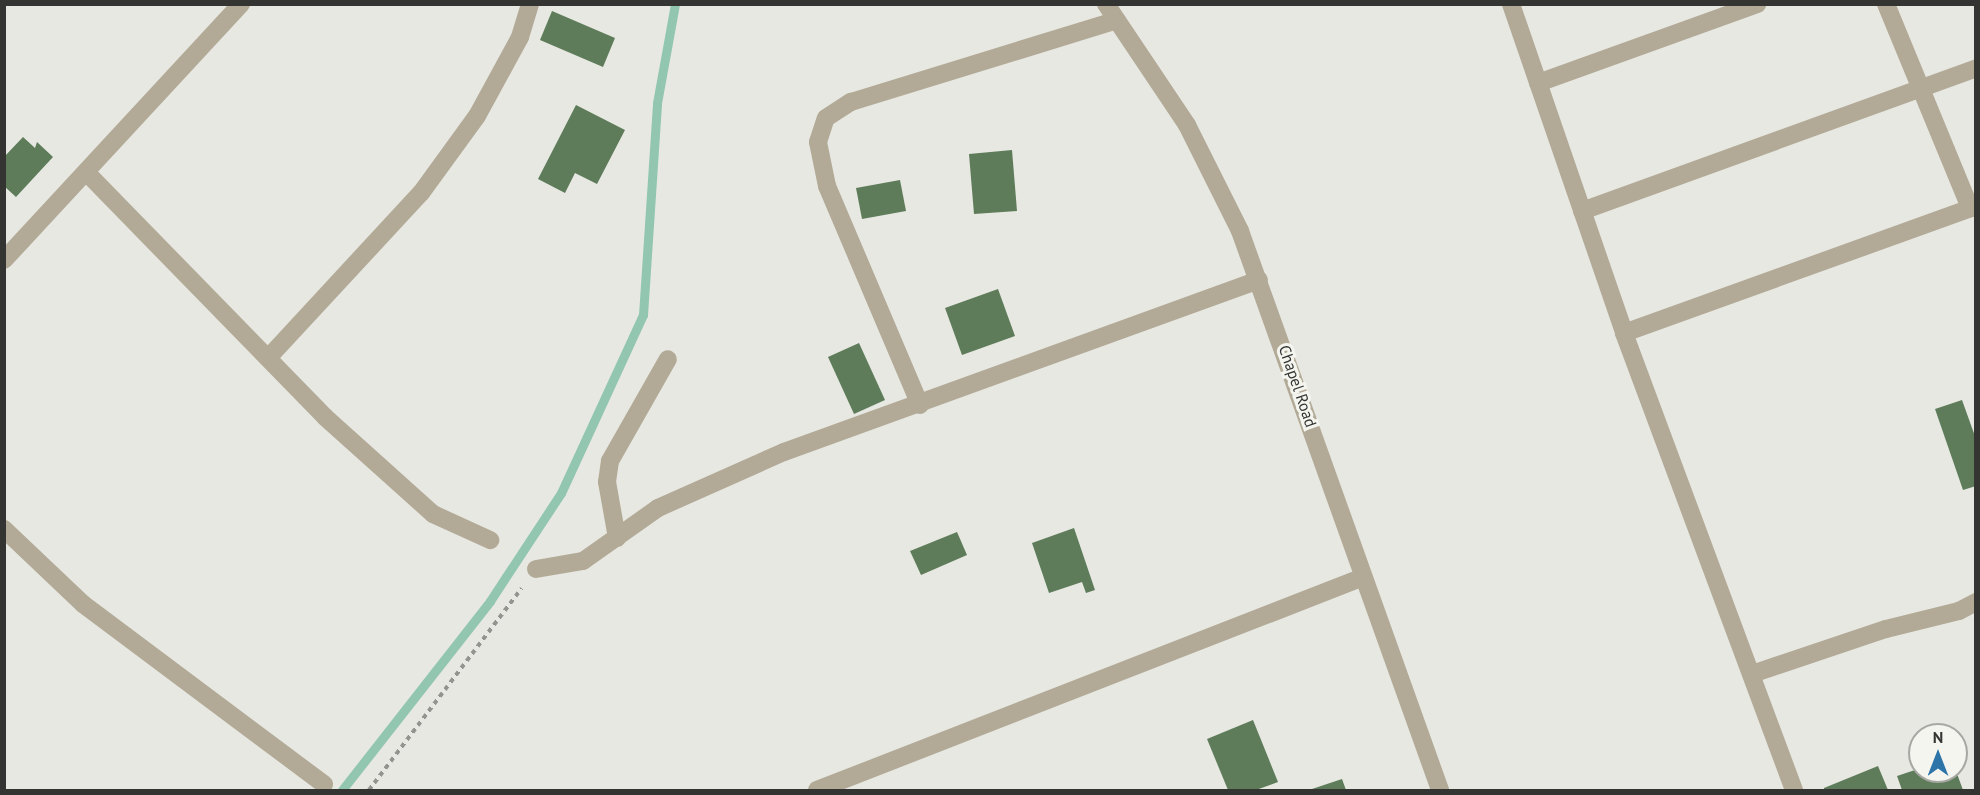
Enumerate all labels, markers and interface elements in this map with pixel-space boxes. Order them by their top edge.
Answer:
street label: Chapel Road [1275,342,1321,430]
north arrow [1908,723,1968,783]
text: N [1933,727,1943,747]

